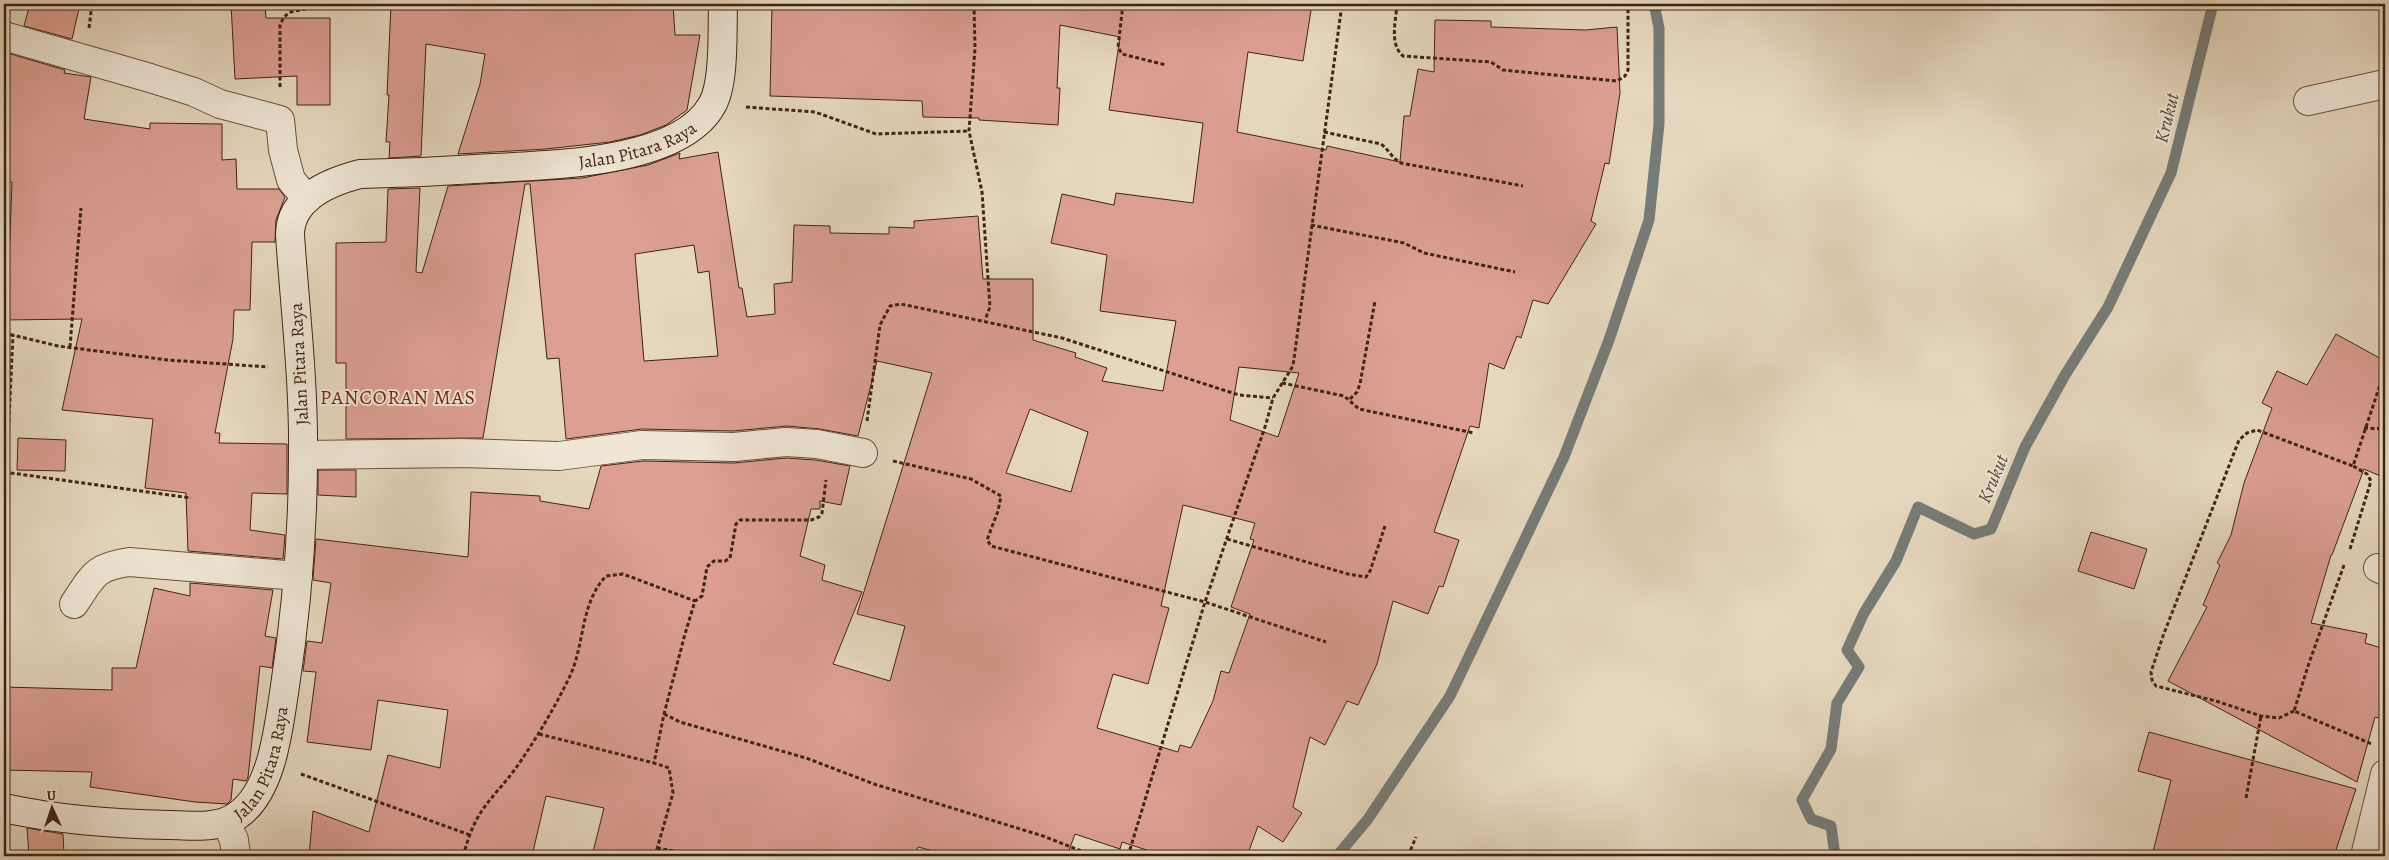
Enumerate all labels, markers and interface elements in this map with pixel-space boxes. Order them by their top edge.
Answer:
water label: Krukut [2148,89,2186,146]
street label: Jalan Pitara Raya [577,116,702,174]
street label: Jalan Pitara Raya [284,302,314,426]
district label: PANCORAN MAS [320,384,476,411]
water label: Krukut [1971,449,2015,507]
street label: Jalan Pitara Raya [229,704,294,826]
north arrow [28,782,78,832]
text: U [46,786,56,805]

